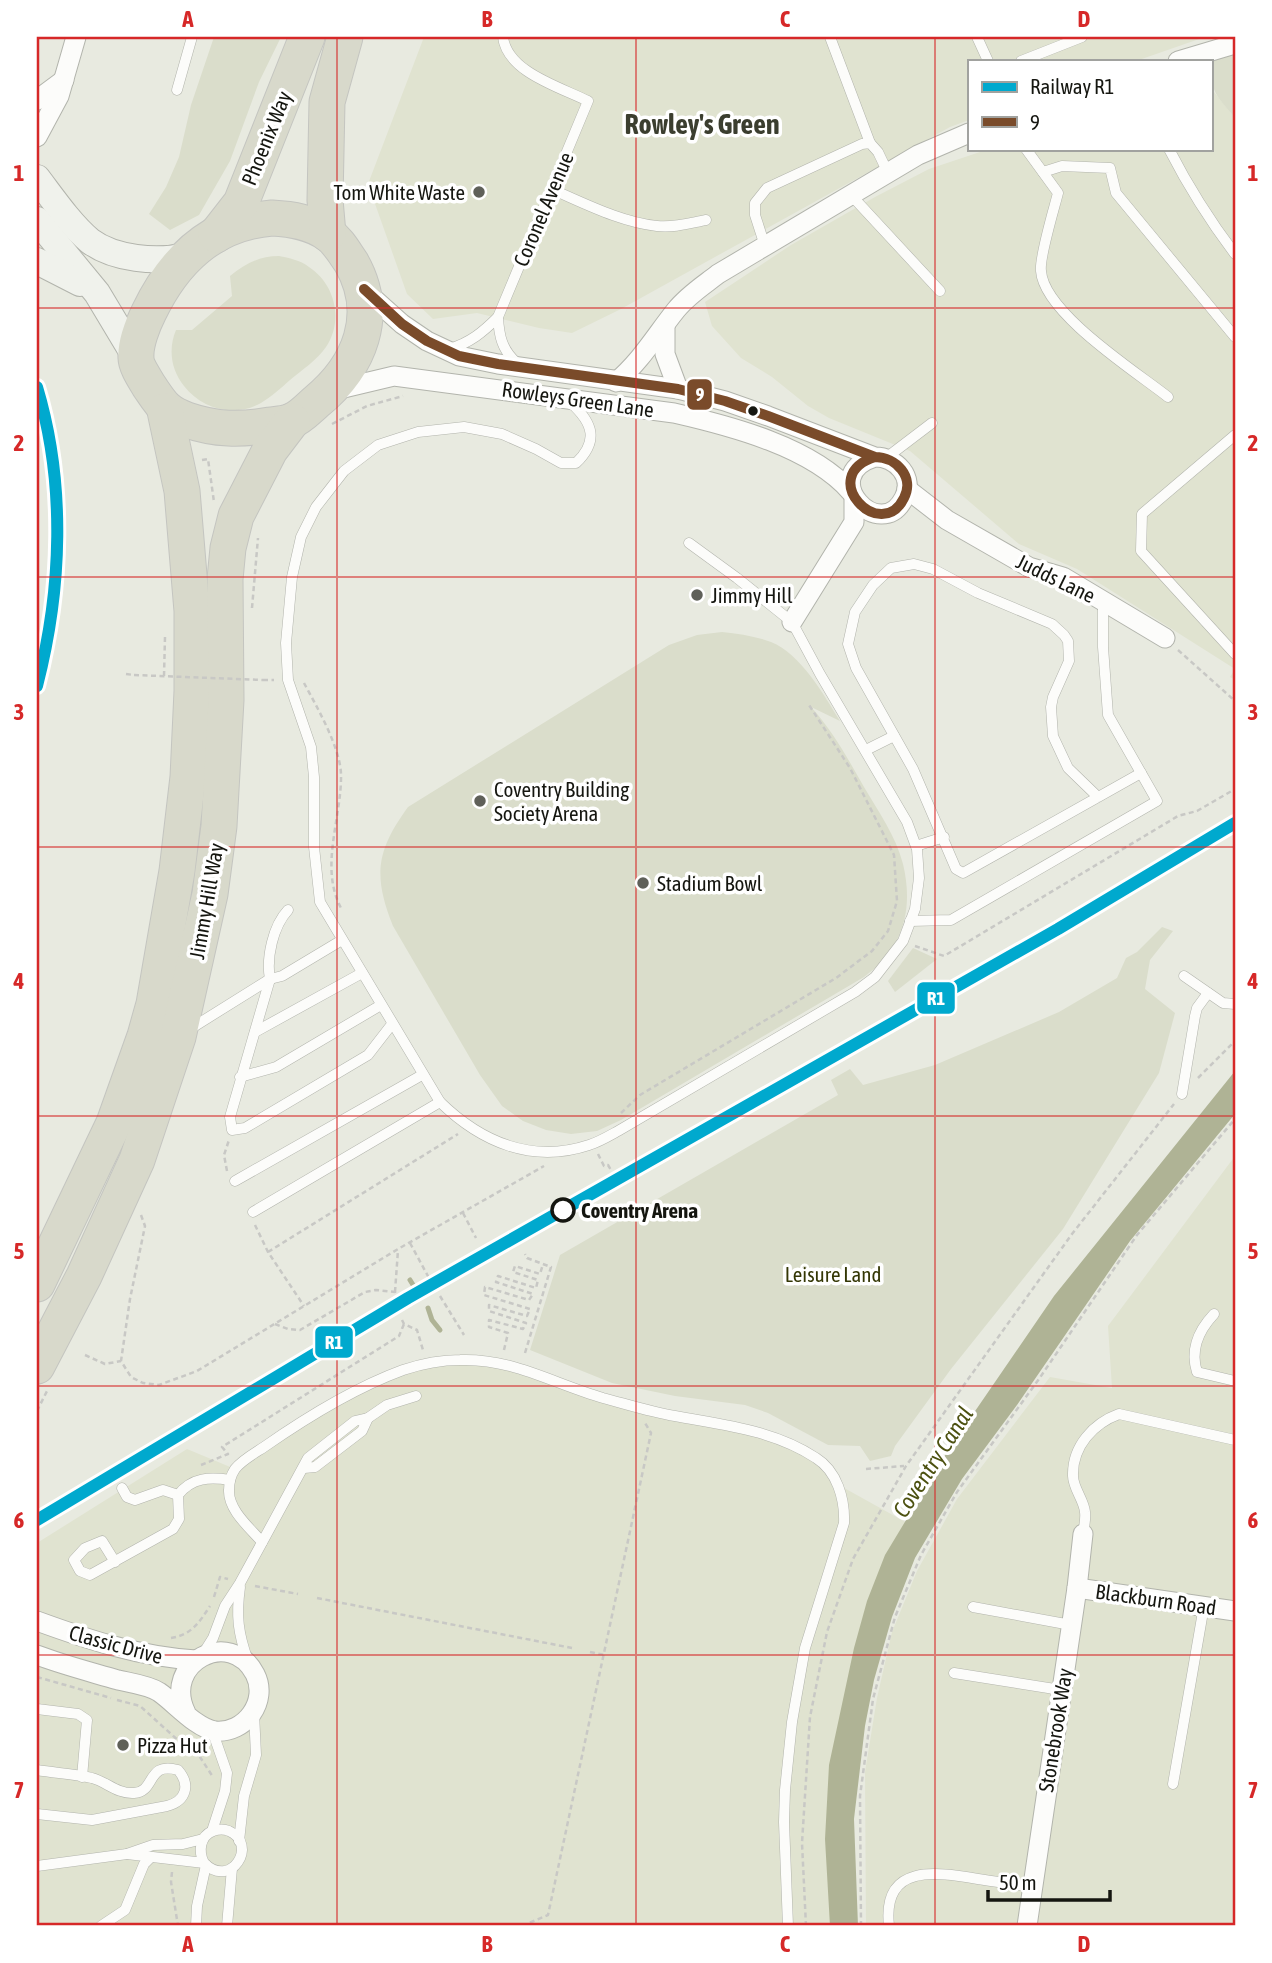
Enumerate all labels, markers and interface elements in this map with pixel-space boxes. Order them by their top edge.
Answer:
text: A [181,6,194,32]
text: B [482,6,493,32]
text: C [780,6,791,32]
text: D [1078,6,1091,32]
legend [968,60,1212,150]
text: Railway R1 [1030,74,1114,98]
street label: Phoenix Way [236,87,296,189]
district label: Rowley's Green [625,108,779,140]
text: 9 [1030,110,1040,134]
street label: Coronel Avenue [508,148,578,270]
text: 1 [14,160,25,186]
text: 1 [1248,160,1259,186]
place label: Tom White Waste [334,180,465,204]
marker: Tom White Waste [471,184,487,200]
street label: Rowleys Green Lane [500,376,656,422]
line badge: 9 [686,378,713,411]
text: 9 [696,383,705,405]
unlabelled marker [746,404,760,418]
text: 2 [14,430,24,456]
text: 2 [1248,430,1258,456]
street label: Judds Lane [1013,549,1099,607]
place label: Jimmy Hill [711,583,793,607]
marker: Jimmy Hill [689,587,705,603]
text: 3 [14,699,24,725]
text: 3 [1248,699,1258,725]
place label: Coventry Building Society Arena [494,777,629,825]
marker: Coventry Building Society Arena [472,793,488,809]
street label: Jimmy Hill Way [184,841,228,961]
place label: Stadium Bowl [657,871,763,895]
marker: Stadium Bowl [635,875,651,891]
text: 4 [13,968,25,994]
text: 4 [1247,968,1259,994]
line badge: R1 [916,981,956,1015]
text: R1 [927,987,945,1009]
marker: Coventry Arena [551,1198,575,1222]
place label: Coventry Arena [581,1198,698,1222]
text: 5 [14,1238,25,1264]
text: 5 [1248,1238,1259,1264]
park label: Leisure Land [785,1262,881,1286]
line badge: R1 [314,1325,354,1359]
text: R1 [325,1331,343,1353]
water label: Coventry Canal [888,1402,978,1522]
text: 6 [14,1507,25,1533]
text: 6 [1248,1507,1259,1533]
street label: Blackburn Road [1094,1579,1218,1619]
street label: Classic Drive [67,1620,165,1668]
street label: Stonebrook Way [1033,1666,1077,1794]
place label: Pizza Hut [137,1733,208,1757]
marker: Pizza Hut [115,1737,131,1753]
text: 7 [14,1777,24,1803]
text: 7 [1248,1777,1258,1803]
scale bar [988,1858,1111,1902]
text: 50 m [999,1870,1037,1894]
text: A [181,1931,194,1957]
text: B [482,1931,493,1957]
text: C [780,1931,791,1957]
text: D [1078,1931,1091,1957]

